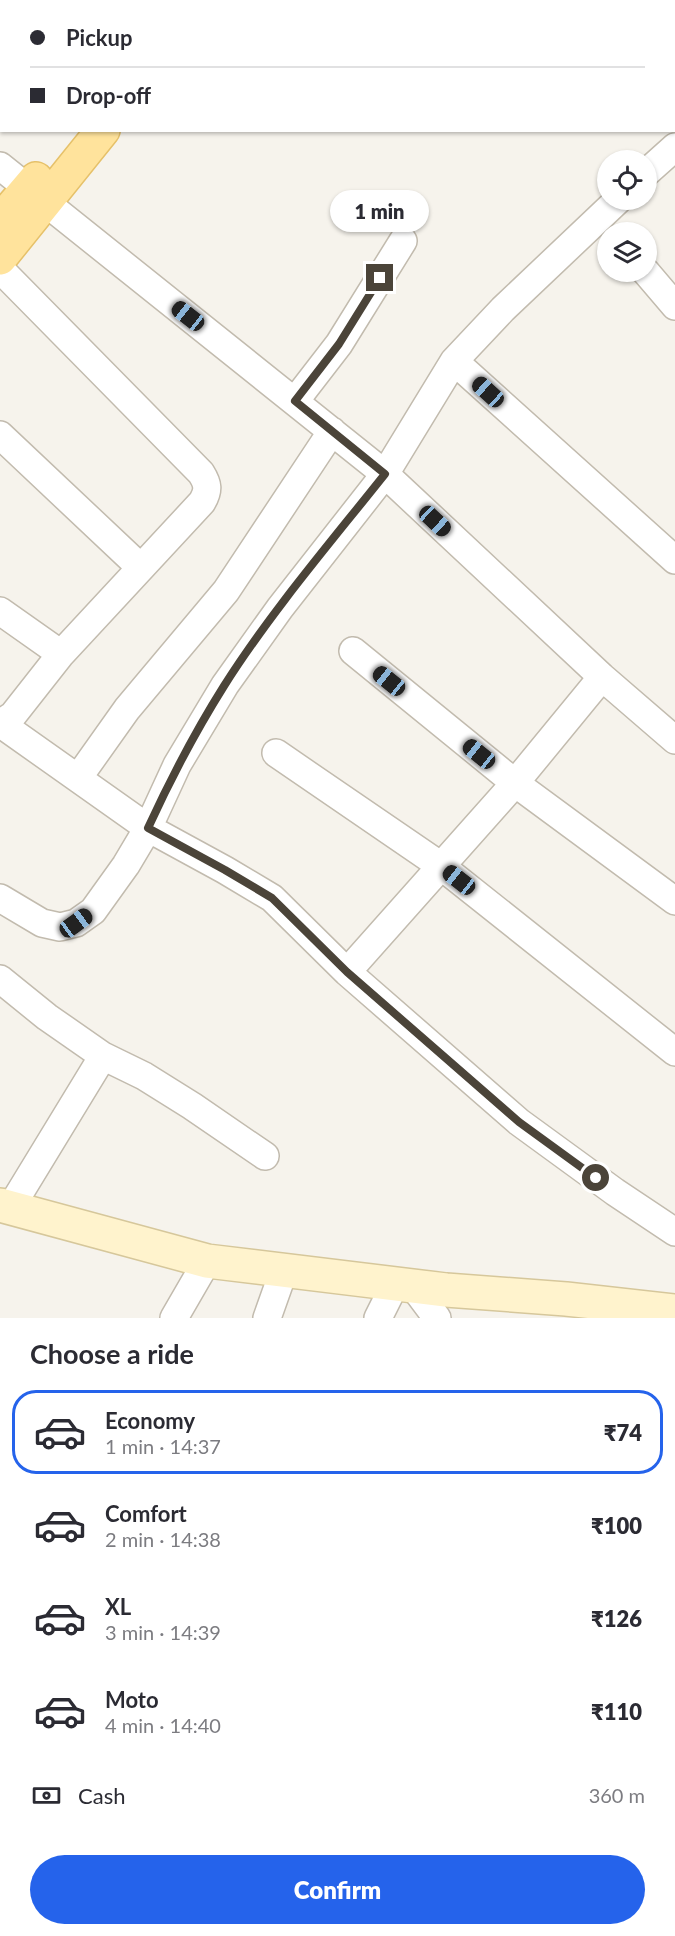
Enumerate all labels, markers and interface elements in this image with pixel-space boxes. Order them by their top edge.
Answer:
text: Pickup [66,24,132,51]
text: Drop-off [66,82,151,109]
map controls [597,150,657,282]
button: locate [597,150,657,210]
callout: 1 min [330,191,430,233]
text: 1 min [355,199,404,223]
button: layers [597,222,657,282]
route end [366,264,393,291]
car [168,298,208,334]
car [469,373,507,411]
car [416,502,454,540]
car [369,663,409,699]
car [459,736,499,772]
car [439,862,479,898]
car [56,905,96,941]
route start [582,1164,609,1191]
text: Choose a ride [30,1337,194,1370]
icon: car [33,1405,87,1459]
text: Economy [105,1407,195,1434]
text: ₹74 [604,1419,642,1446]
text: 1 min · 14:37 [105,1434,221,1458]
icon: car [33,1498,87,1552]
text: Comfort [105,1500,187,1527]
text: ₹100 [591,1512,642,1539]
text: 2 min · 14:38 [105,1527,221,1551]
icon: car [33,1591,87,1645]
text: XL [105,1593,131,1620]
text: ₹126 [591,1605,642,1632]
text: 3 min · 14:39 [105,1620,221,1644]
icon: car [33,1684,87,1738]
text: Moto [105,1686,159,1713]
text: ₹110 [591,1698,642,1725]
text: 4 min · 14:40 [105,1713,221,1737]
icon: cash [30,1779,63,1812]
text: Cash [78,1782,125,1809]
text: 360 m [589,1783,645,1807]
button: Confirm [30,1855,645,1924]

